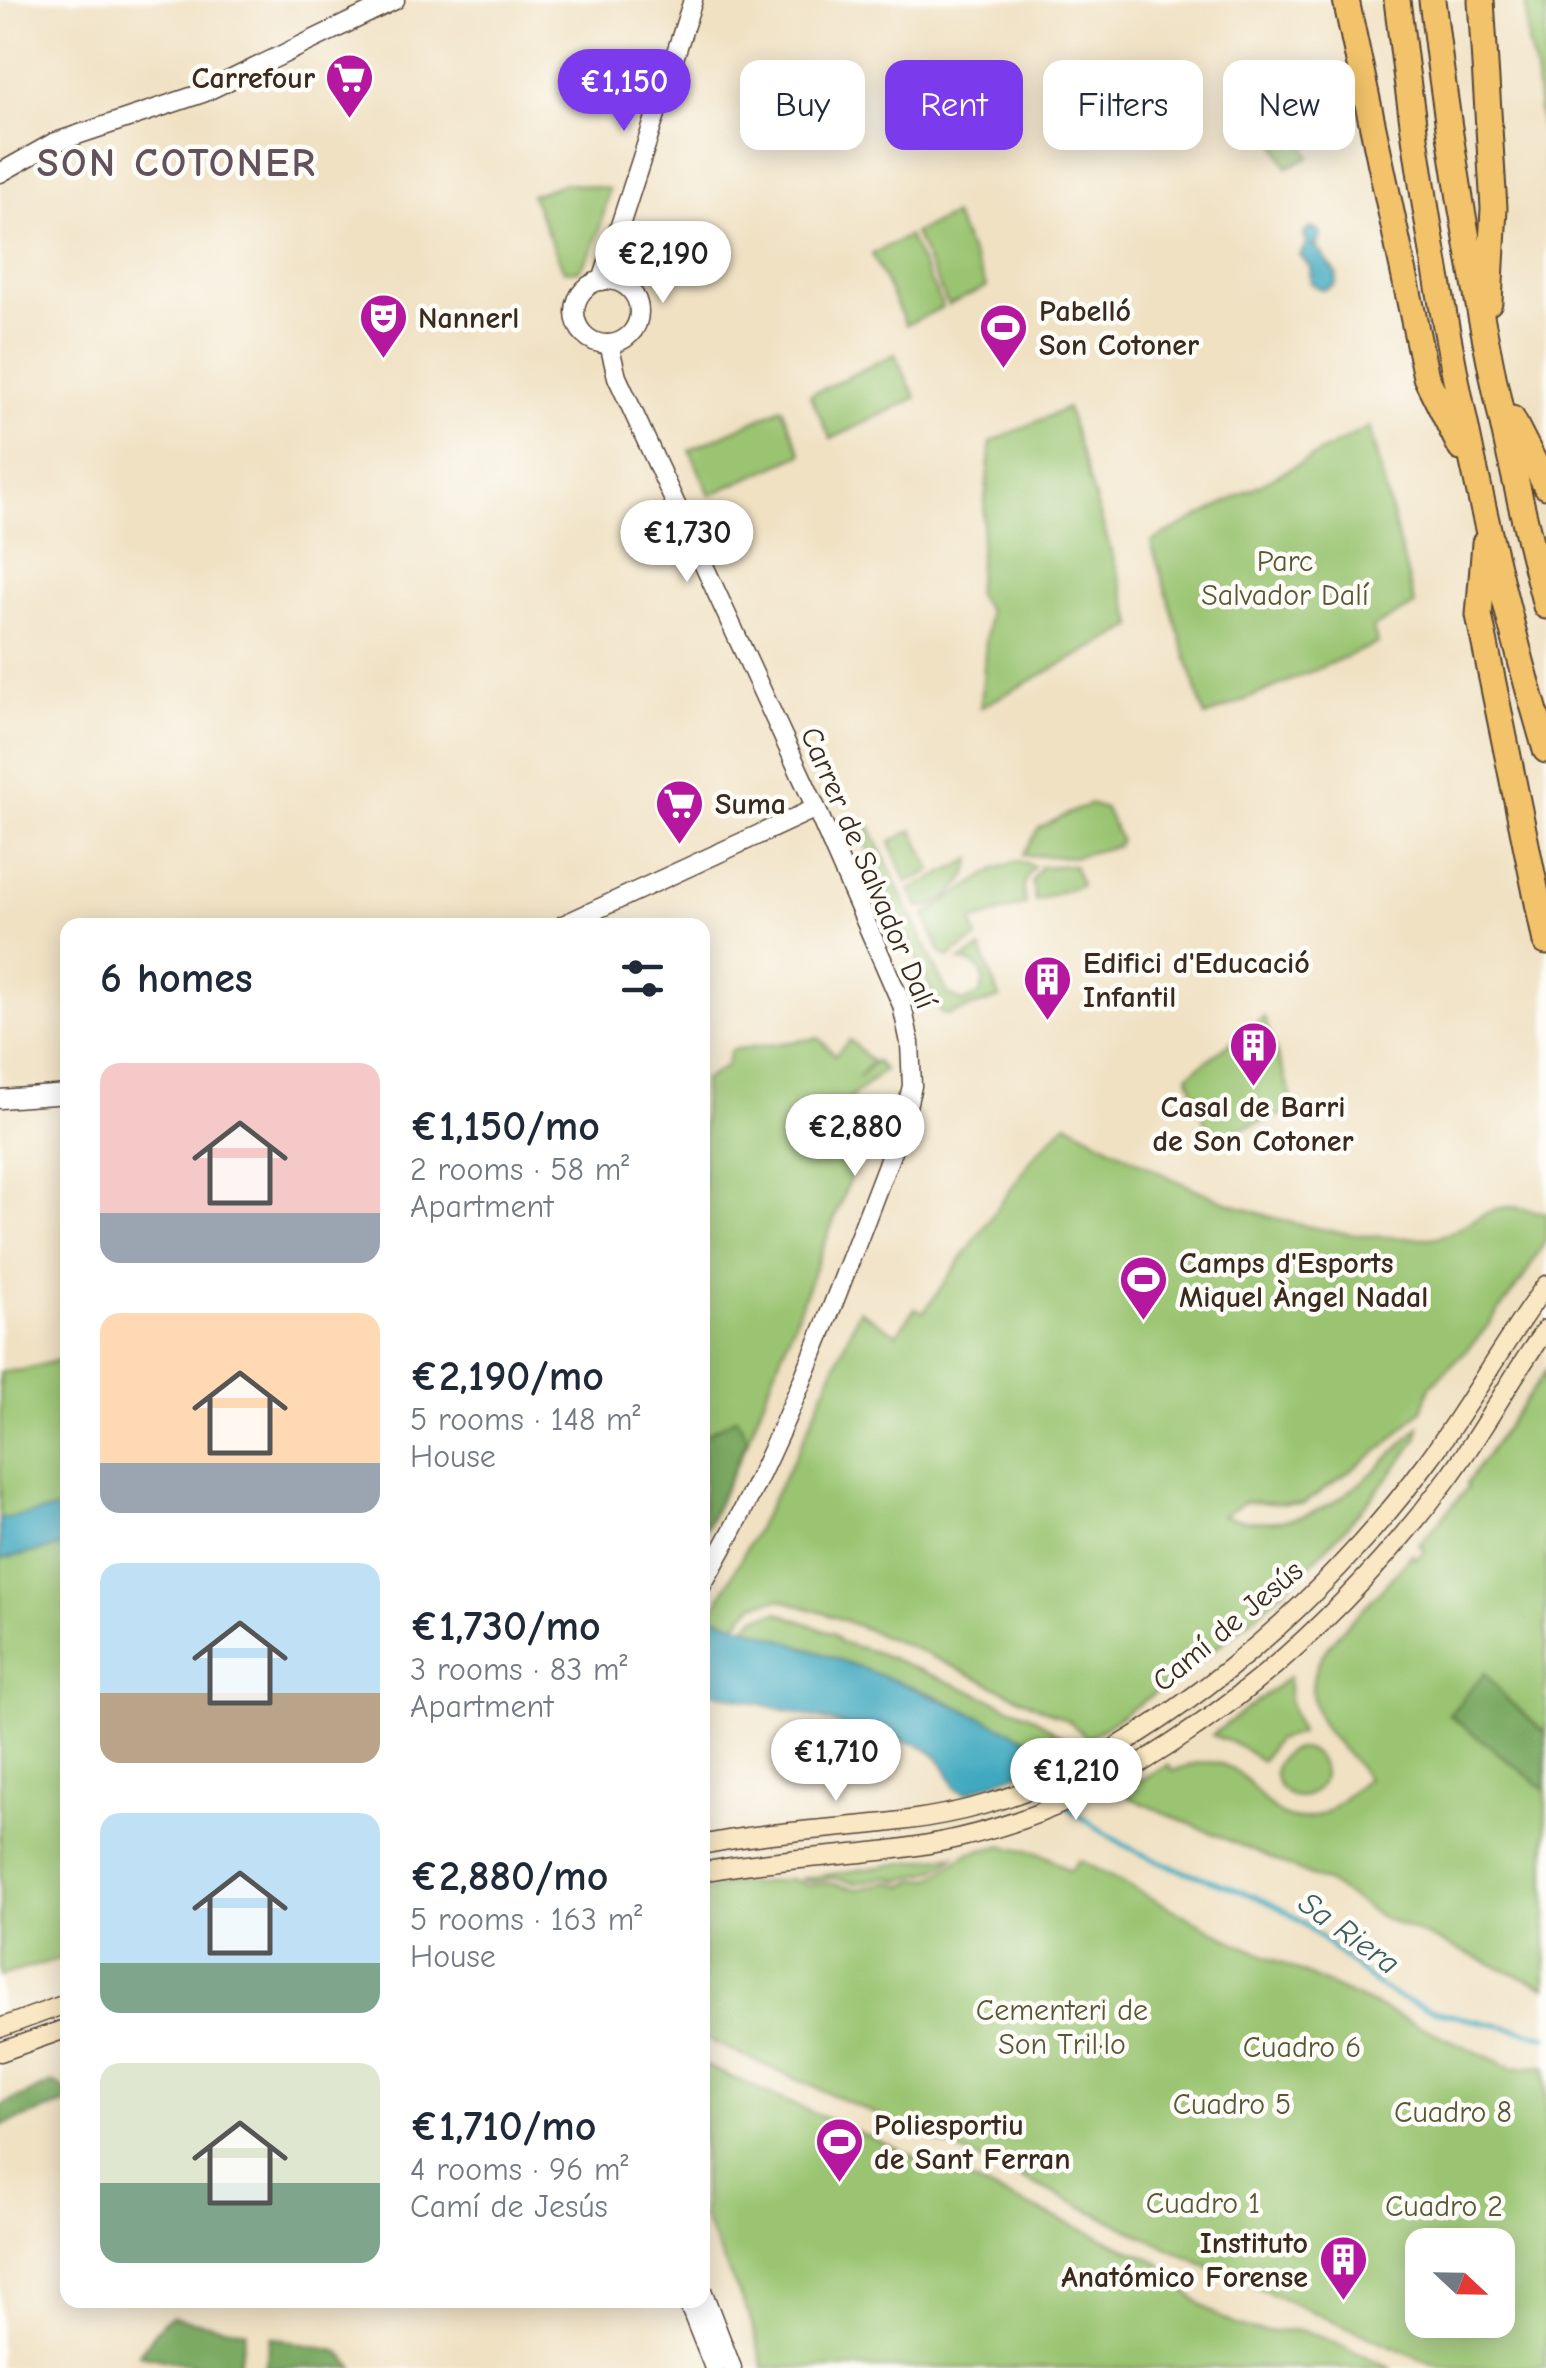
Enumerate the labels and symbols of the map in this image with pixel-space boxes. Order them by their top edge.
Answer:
pin: €1,150 [543,49,705,134]
supermarket icon: Carrefour [324,52,376,120]
place label: Carrefour [192,61,315,96]
district label: SON COTONER [37,140,317,186]
pin: €2,190 [582,221,744,306]
theatre icon: Nannerl [357,292,409,360]
place label: Pabelló Son Cotoner [1039,294,1199,363]
place label: Nannerl [418,301,519,336]
sports icon: Pabelló Son Cotoner [978,302,1030,370]
pin: €1,730 [606,500,768,585]
park label: Parc Salvador Dalí [1201,544,1370,613]
street label: Carrer de Salvador Dalí [793,722,944,1015]
supermarket icon: Suma [654,778,706,846]
place label: Suma [715,787,786,822]
place label: Edifici d'Educació Infantil [1083,946,1310,1015]
building icon: Edifici d'Educació Infantil [1022,954,1074,1022]
building icon: Casal de Barri de Son Cotoner [1227,1020,1279,1088]
place label: Casal de Barri de Son Cotoner [1152,1090,1354,1159]
pin: €2,880 [774,1094,936,1179]
place label: Camps d'Esports Miquel Àngel Nadal [1179,1246,1428,1315]
sports icon: Camps d'Esports Miquel Àngel Nadal [1118,1254,1170,1322]
street label: Camí de Jesús [1146,1553,1310,1699]
pin: €1,710 [755,1719,917,1804]
pin: €1,210 [995,1738,1157,1823]
water label: Sa Riera [1292,1884,1406,1982]
park label: Cementeri de Son Tril·lo [976,1993,1148,2062]
park label: Cuadro 6 [1243,2030,1361,2065]
park label: Cuadro 5 [1173,2087,1291,2122]
park label: Cuadro 8 [1394,2095,1512,2130]
place label: Poliesportiu de Sant Ferran [874,2108,1070,2177]
sports icon: Poliesportiu de Sant Ferran [813,2116,865,2184]
park label: Cuadro 1 [1146,2186,1260,2221]
park label: Cuadro 2 [1385,2189,1503,2224]
place label: Instituto Anatómico Forense [1061,2226,1308,2295]
north arrow [1405,2228,1515,2338]
building icon: Instituto Anatómico Forense [1317,2234,1369,2302]

